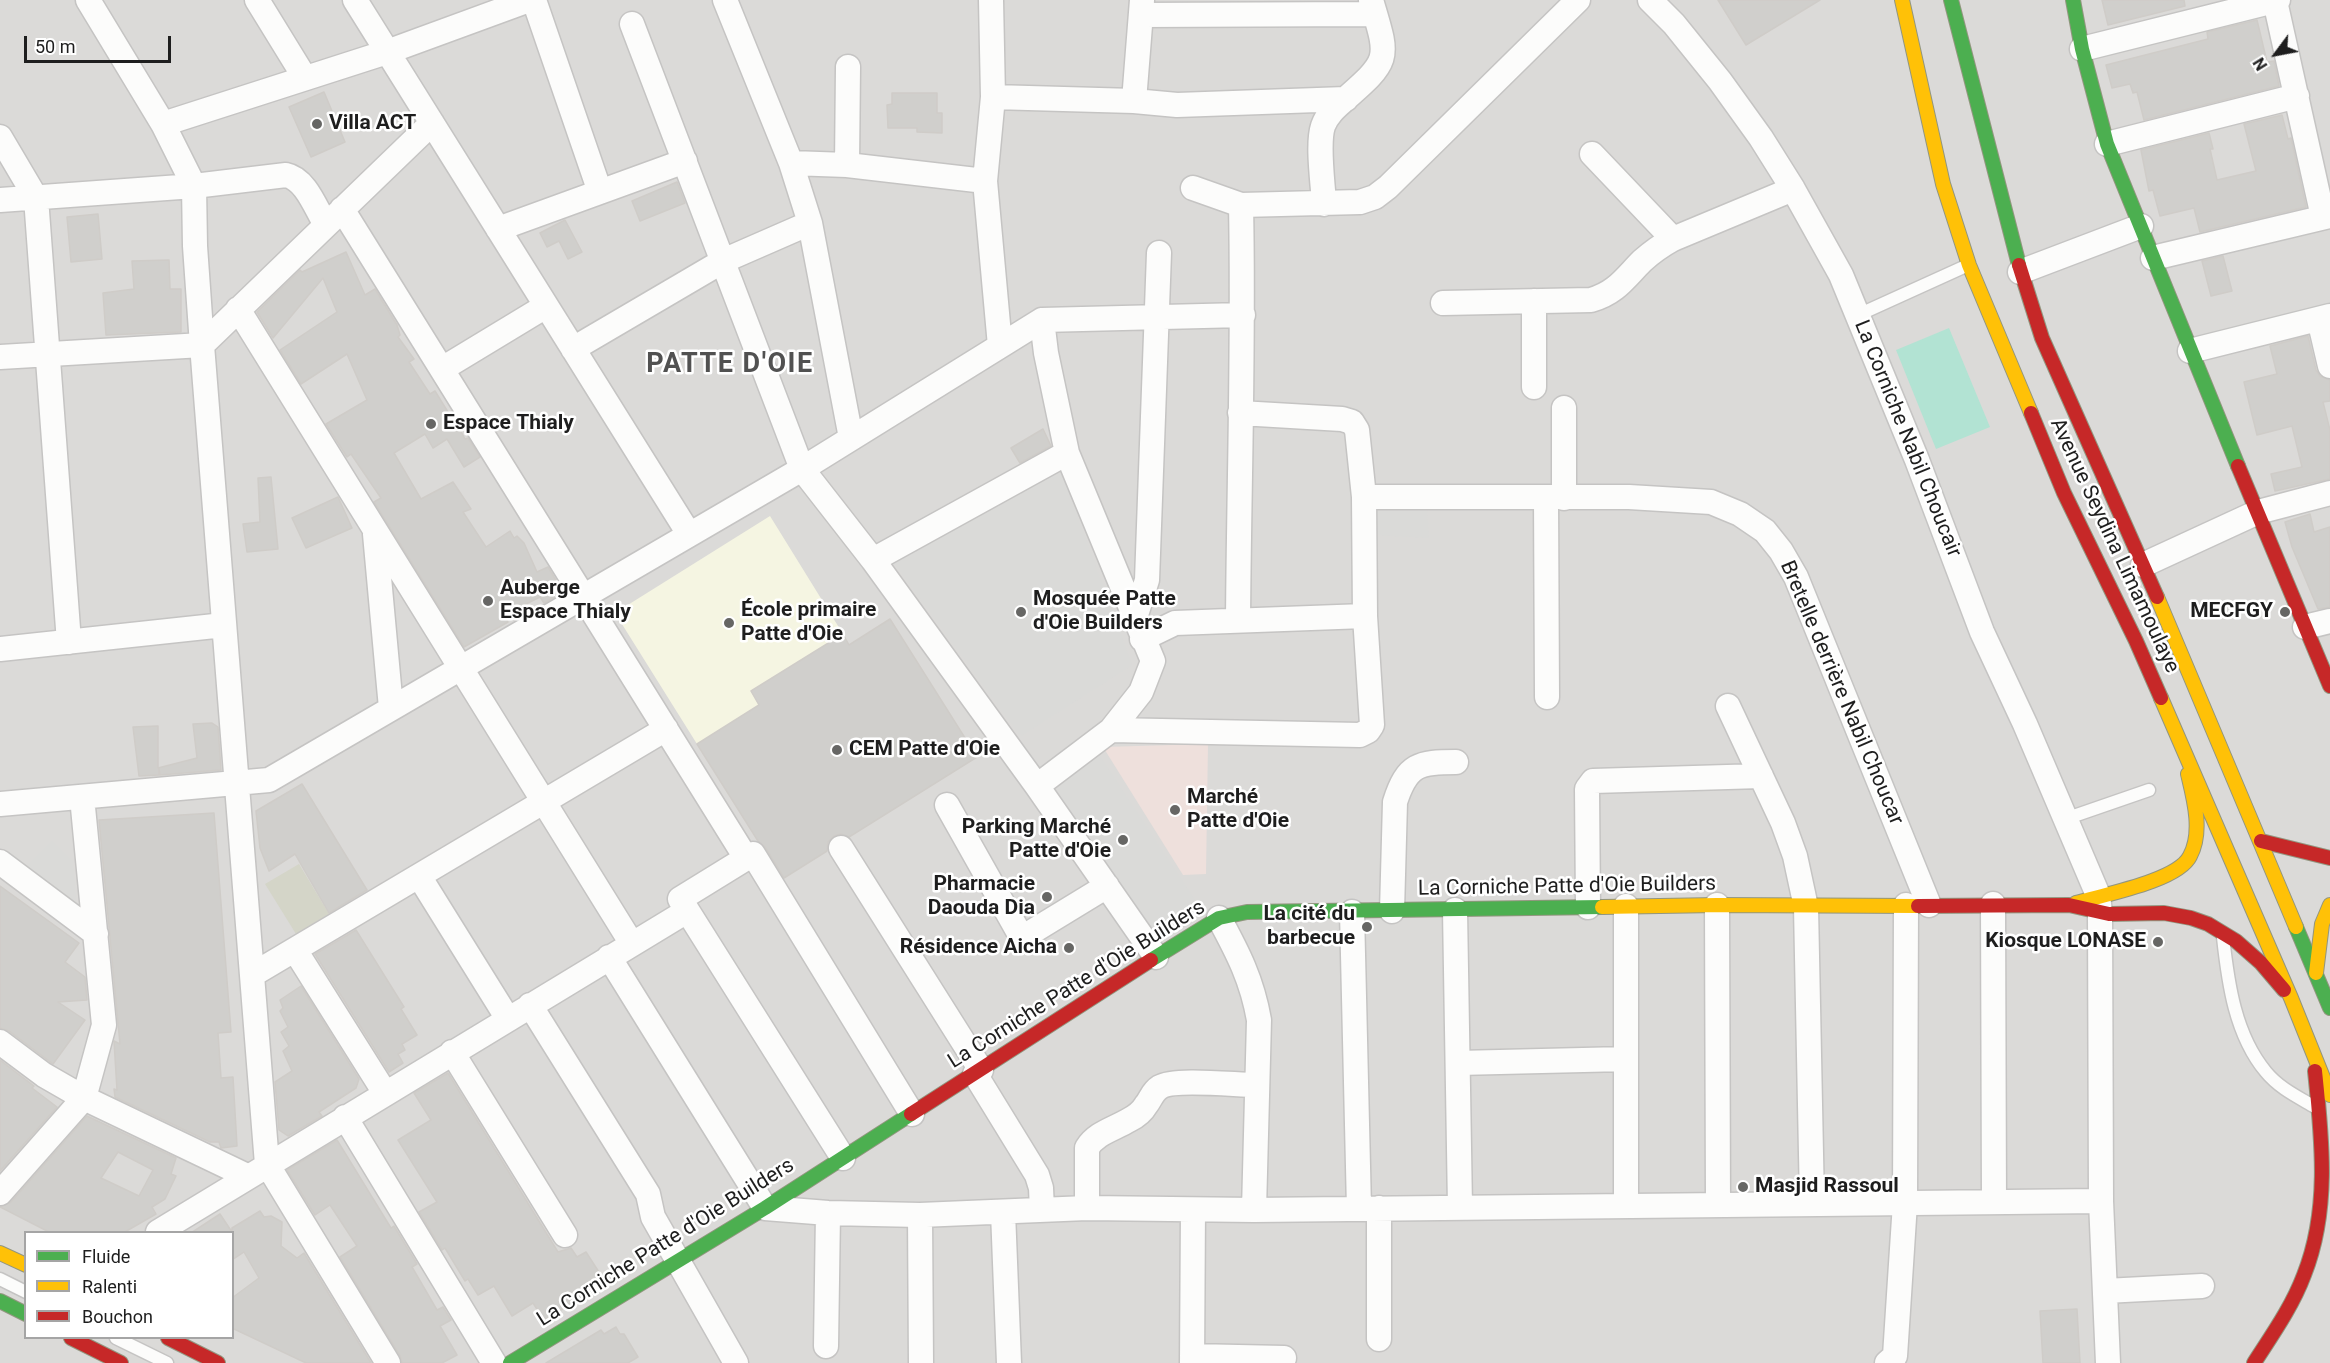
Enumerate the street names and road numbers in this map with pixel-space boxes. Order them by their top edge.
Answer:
street label: La Corniche Nabil Choucair [1848,317,1966,561]
street label: Avenue Seydina Limamoulaye [2044,415,2184,677]
street label: Bretelle derrière Nabil Choucar [1774,557,1908,829]
street label: La Corniche Patte d'Oie Builders [1418,872,1716,902]
street label: La Corniche Patte d'Oie Builders [944,895,1210,1075]
street label: La Corniche Patte d'Oie Builders [533,1153,799,1333]

